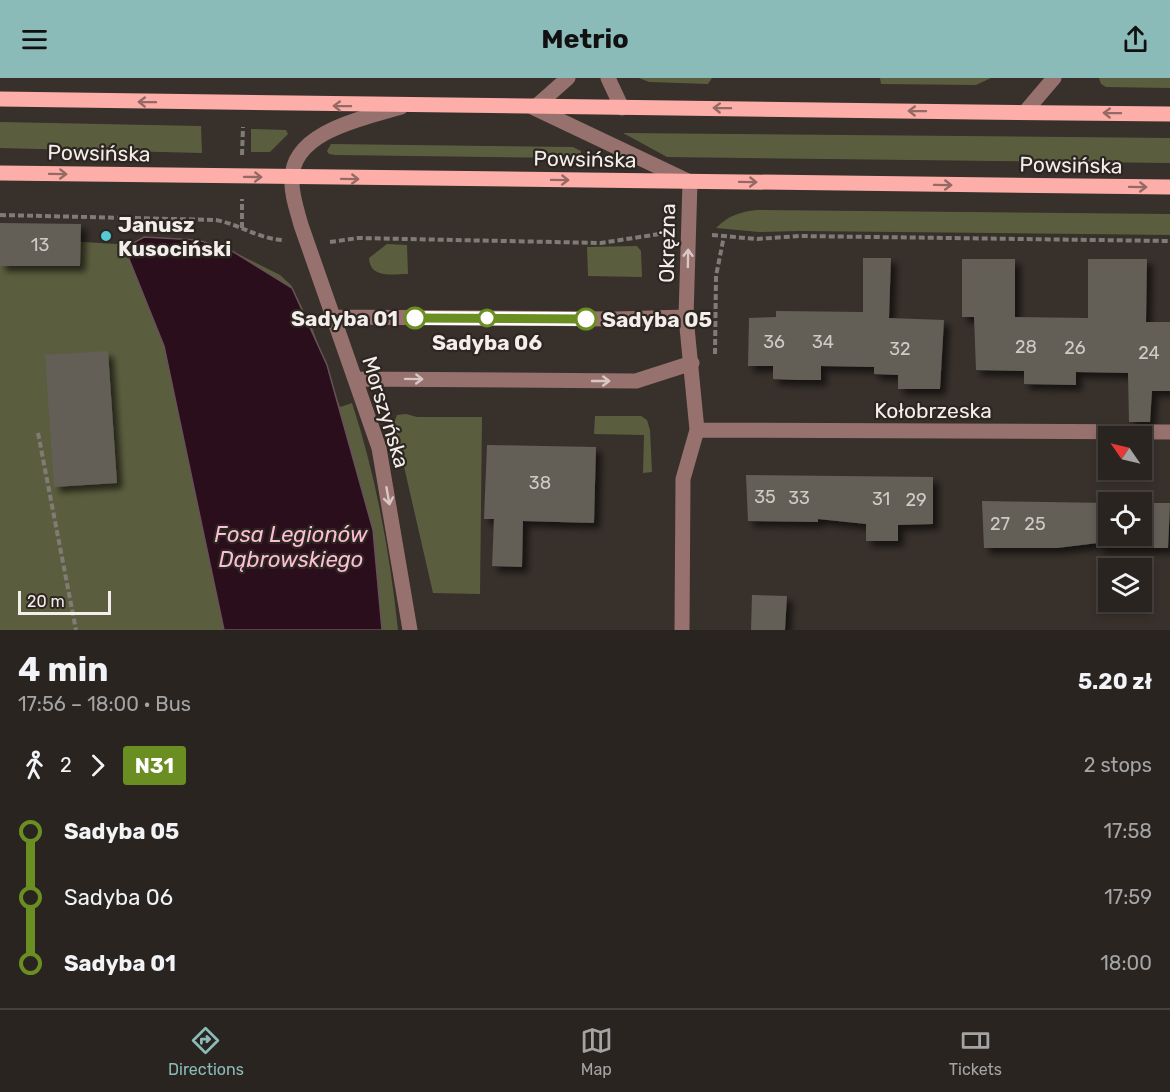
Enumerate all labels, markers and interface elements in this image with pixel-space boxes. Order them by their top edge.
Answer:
icon: menu [18,23,51,56]
text: Metrio [541,23,629,55]
icon: share [1119,23,1152,56]
one-way arrow [138,96,158,108]
one-way arrow [333,100,353,112]
one-way arrow [712,103,732,114]
one-way arrow [907,105,927,117]
one-way arrow [1102,107,1122,119]
street label: Powsińska [47,140,151,166]
street label: Powsińska [533,146,637,172]
street label: Powsińska [1019,152,1123,178]
one-way arrow [48,168,68,180]
one-way arrow [243,171,263,183]
one-way arrow [339,173,359,184]
one-way arrow [550,174,570,186]
one-way arrow [738,177,758,188]
one-way arrow [933,179,953,191]
one-way arrow [1128,181,1148,193]
street label: Okrężna [654,203,680,283]
place label: Janusz Kusociński [118,212,231,261]
marker: Janusz Kusociński [99,229,113,243]
house number: 13 [31,234,49,256]
one-way arrow [682,249,694,269]
place label: Sadyba 01 [291,306,398,331]
marker: Sadyba 01 [404,307,426,329]
place label: Sadyba 05 [602,307,712,332]
marker: Sadyba 05 [575,308,597,330]
marker: Sadyba 06 [478,309,496,327]
place label: Sadyba 06 [432,330,542,355]
house number: 36 [763,331,785,353]
house number: 34 [812,331,834,353]
house number: 28 [1015,336,1037,358]
house number: 26 [1064,337,1086,359]
house number: 32 [889,338,911,360]
house number: 24 [1138,342,1160,364]
street label: Morszyńska [357,353,415,471]
one-way arrow [403,373,423,384]
one-way arrow [590,375,610,387]
street label: Kołobrzeska [874,398,992,423]
north arrow [1098,426,1152,480]
map controls [1098,426,1152,612]
house number: 38 [529,472,551,494]
one-way arrow [382,485,393,505]
house number: 35 [754,486,776,508]
house number: 33 [788,487,810,509]
house number: 31 [872,488,890,510]
house number: 29 [905,489,927,511]
button: locate [1098,492,1152,546]
house number: 27 [990,513,1010,535]
house number: 25 [1024,513,1046,535]
water label: Fosa Legionów Dąbrowskiego [214,521,368,573]
button: layers [1098,558,1152,612]
scale bar [18,588,111,616]
text: 20 m [27,592,65,611]
text: 4 min [18,650,108,689]
text: 5.20 zł [1078,668,1152,695]
text: 17:56 – 18:00 · Bus [18,692,191,716]
icon: walk [18,749,51,782]
icon: forward [81,749,114,782]
text: 2 [60,753,72,777]
text: N31 [135,753,174,778]
text: 2 stops [1084,753,1152,777]
text: Sadyba 05 [64,818,179,845]
text: 17:58 [1103,819,1152,843]
text: Sadyba 06 [64,884,173,911]
text: 17:59 [1104,885,1152,909]
text: Sadyba 01 [64,950,176,977]
text: 18:00 [1100,951,1152,975]
tab: Directions [168,1024,244,1079]
tab: Map [580,1024,613,1079]
tab: Tickets [949,1024,1002,1079]

